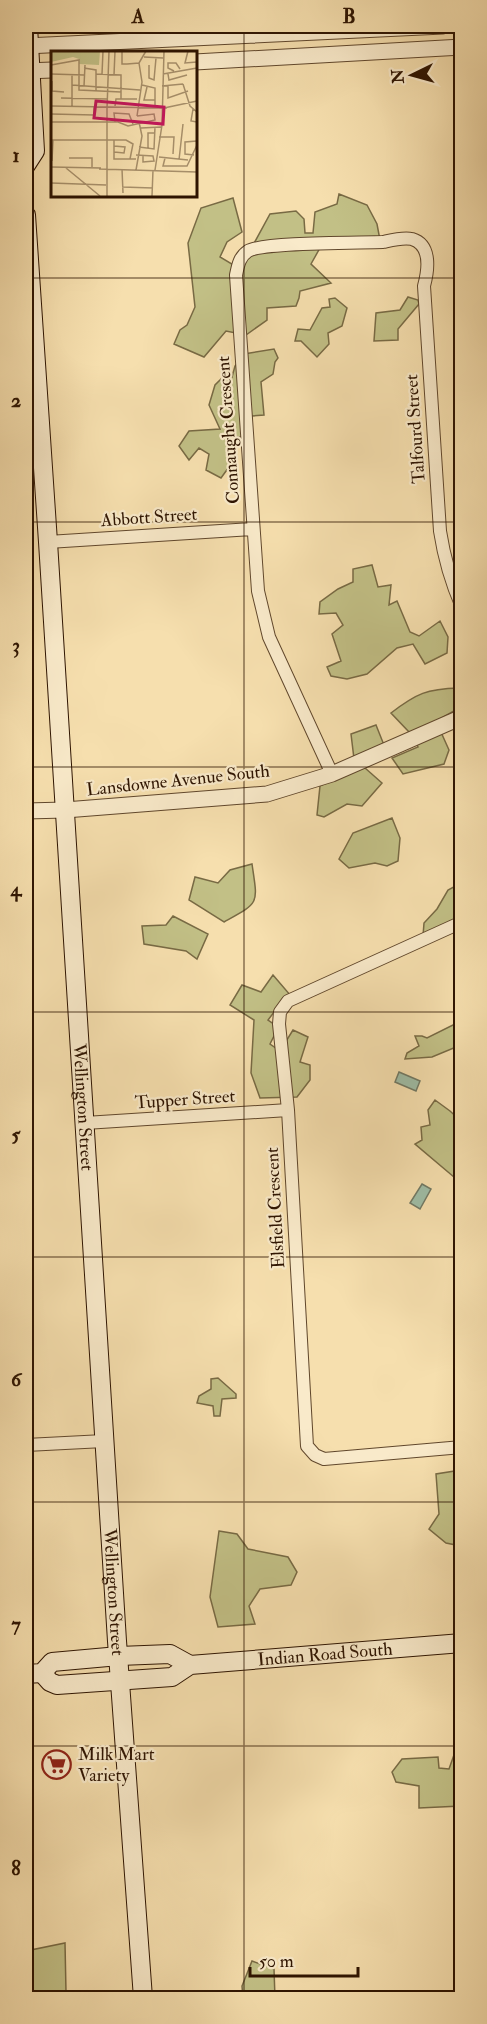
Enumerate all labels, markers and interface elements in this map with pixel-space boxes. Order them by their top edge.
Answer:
text: A [131,4,145,29]
text: B [342,4,356,29]
north arrow [382,45,442,105]
inset map [51,51,196,196]
text: N [387,68,409,85]
text: 1 [12,143,20,168]
street label: Connaught Crescent [212,355,245,505]
street label: Talfourd Street [400,373,431,484]
text: 2 [11,388,21,413]
street label: Abbott Street [99,503,198,532]
text: 3 [12,633,20,658]
street label: Lansdowne Avenue South [85,759,271,802]
text: 4 [10,877,23,902]
street label: Wellington Street [67,1042,98,1172]
street label: Tupper Street [134,1085,236,1114]
text: 5 [12,1122,22,1147]
street label: Elsfield Crescent [261,1147,290,1269]
text: 6 [11,1367,23,1392]
street label: Wellington Street [98,1527,129,1657]
text: 7 [11,1612,21,1637]
street label: Indian Road South [257,1638,394,1671]
place label: Milk Mart Variety [78,1743,155,1787]
supermarket icon: Milk Mart Variety [41,1748,73,1780]
text: 8 [11,1856,21,1881]
scale bar [250,1940,358,1978]
text: 50 m [259,1950,294,1973]

